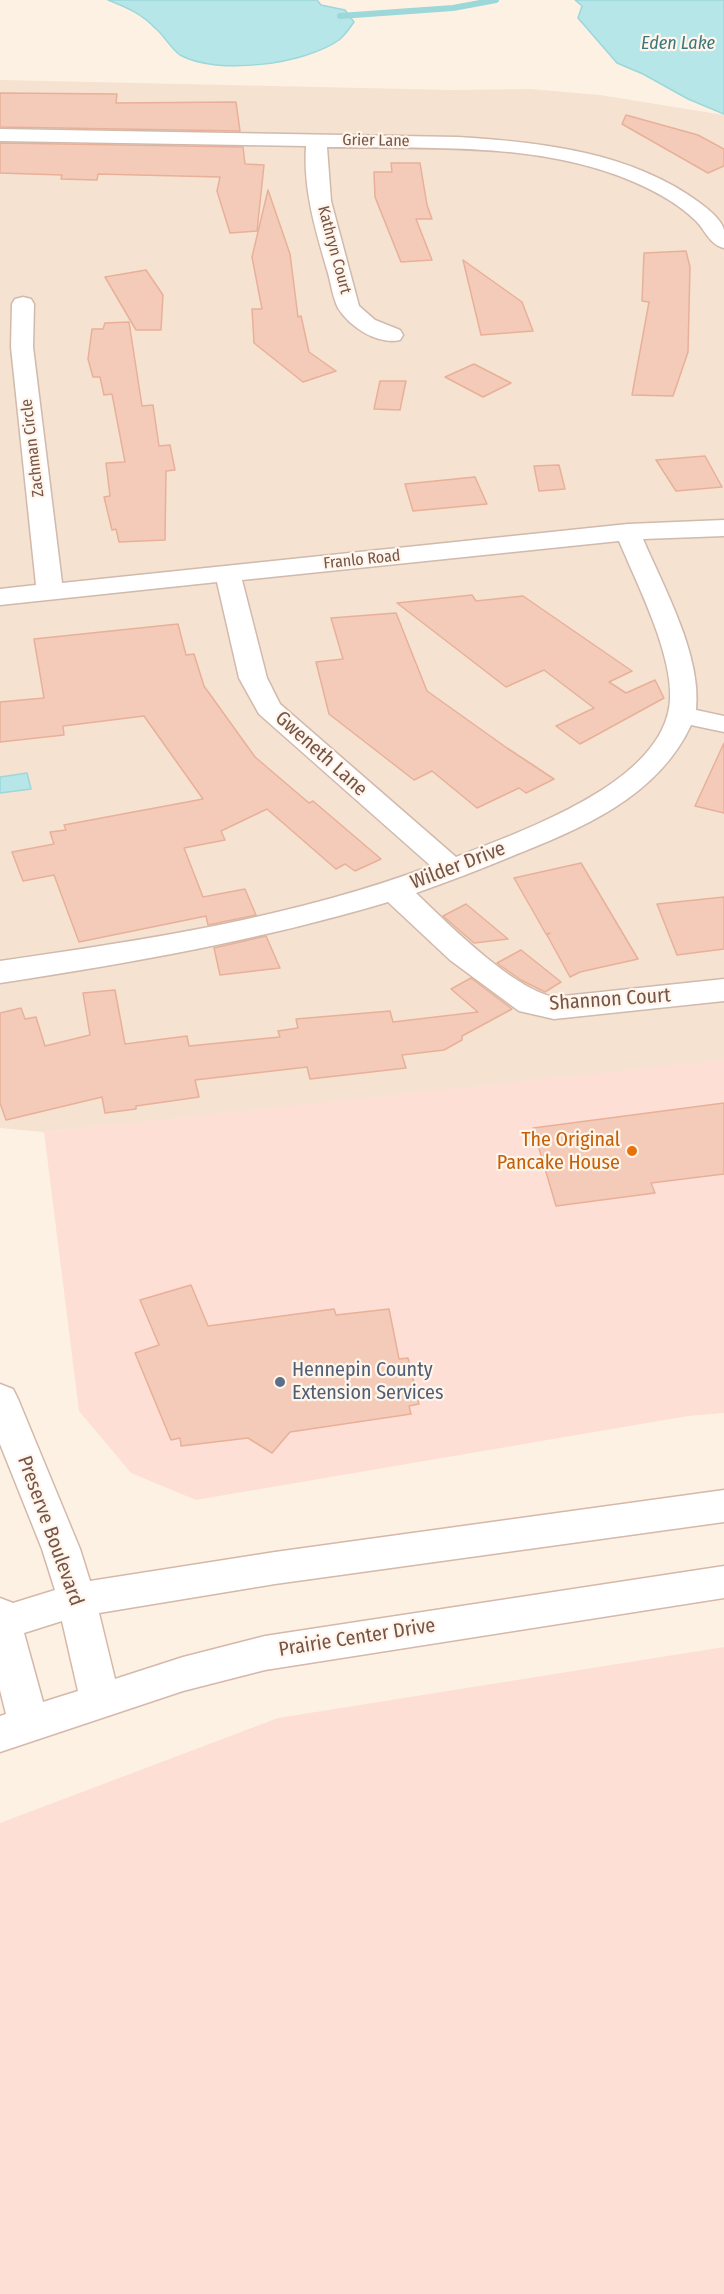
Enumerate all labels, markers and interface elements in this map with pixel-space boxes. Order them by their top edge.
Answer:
water label: Eden Lake [641,33,715,55]
street label: Grier Lane [342,131,410,151]
street label: Kathryn Court [313,204,355,296]
street label: Zachman Circle [17,398,49,498]
street label: Franlo Road [323,546,401,574]
street label: Gweneth Lane [270,706,372,802]
street label: Wilder Drive [407,837,509,895]
street label: Shannon Court [549,984,671,1016]
place label: The Original Pancake House [497,1128,620,1175]
marker: The Original Pancake House [625,1144,639,1158]
place label: Hennepin County Extension Services [292,1358,443,1405]
marker: Hennepin County Extension Services [273,1375,287,1389]
street label: Preserve Boulevard [12,1453,88,1609]
street label: Prairie Center Drive [277,1614,437,1662]

